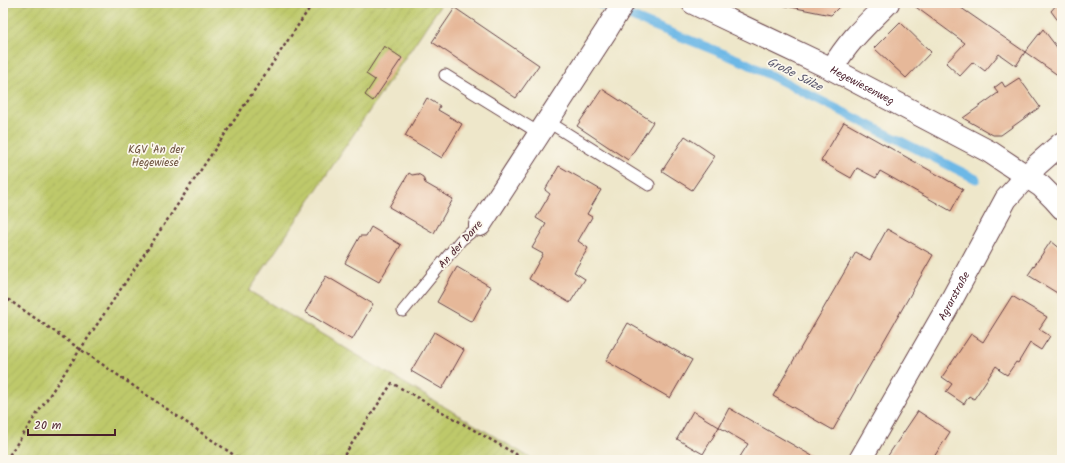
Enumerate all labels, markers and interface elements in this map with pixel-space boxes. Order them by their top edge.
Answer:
water label: Große Sülze [764,52,827,97]
street label: Hegewiesenweg [826,61,897,110]
park label: KGV 'An der Hegewiese' [128,141,185,172]
street label: An der Darre [434,216,488,273]
street label: Agrarstraße [934,268,975,324]
scale bar [28,411,115,437]
text: 20 m [34,416,62,435]

